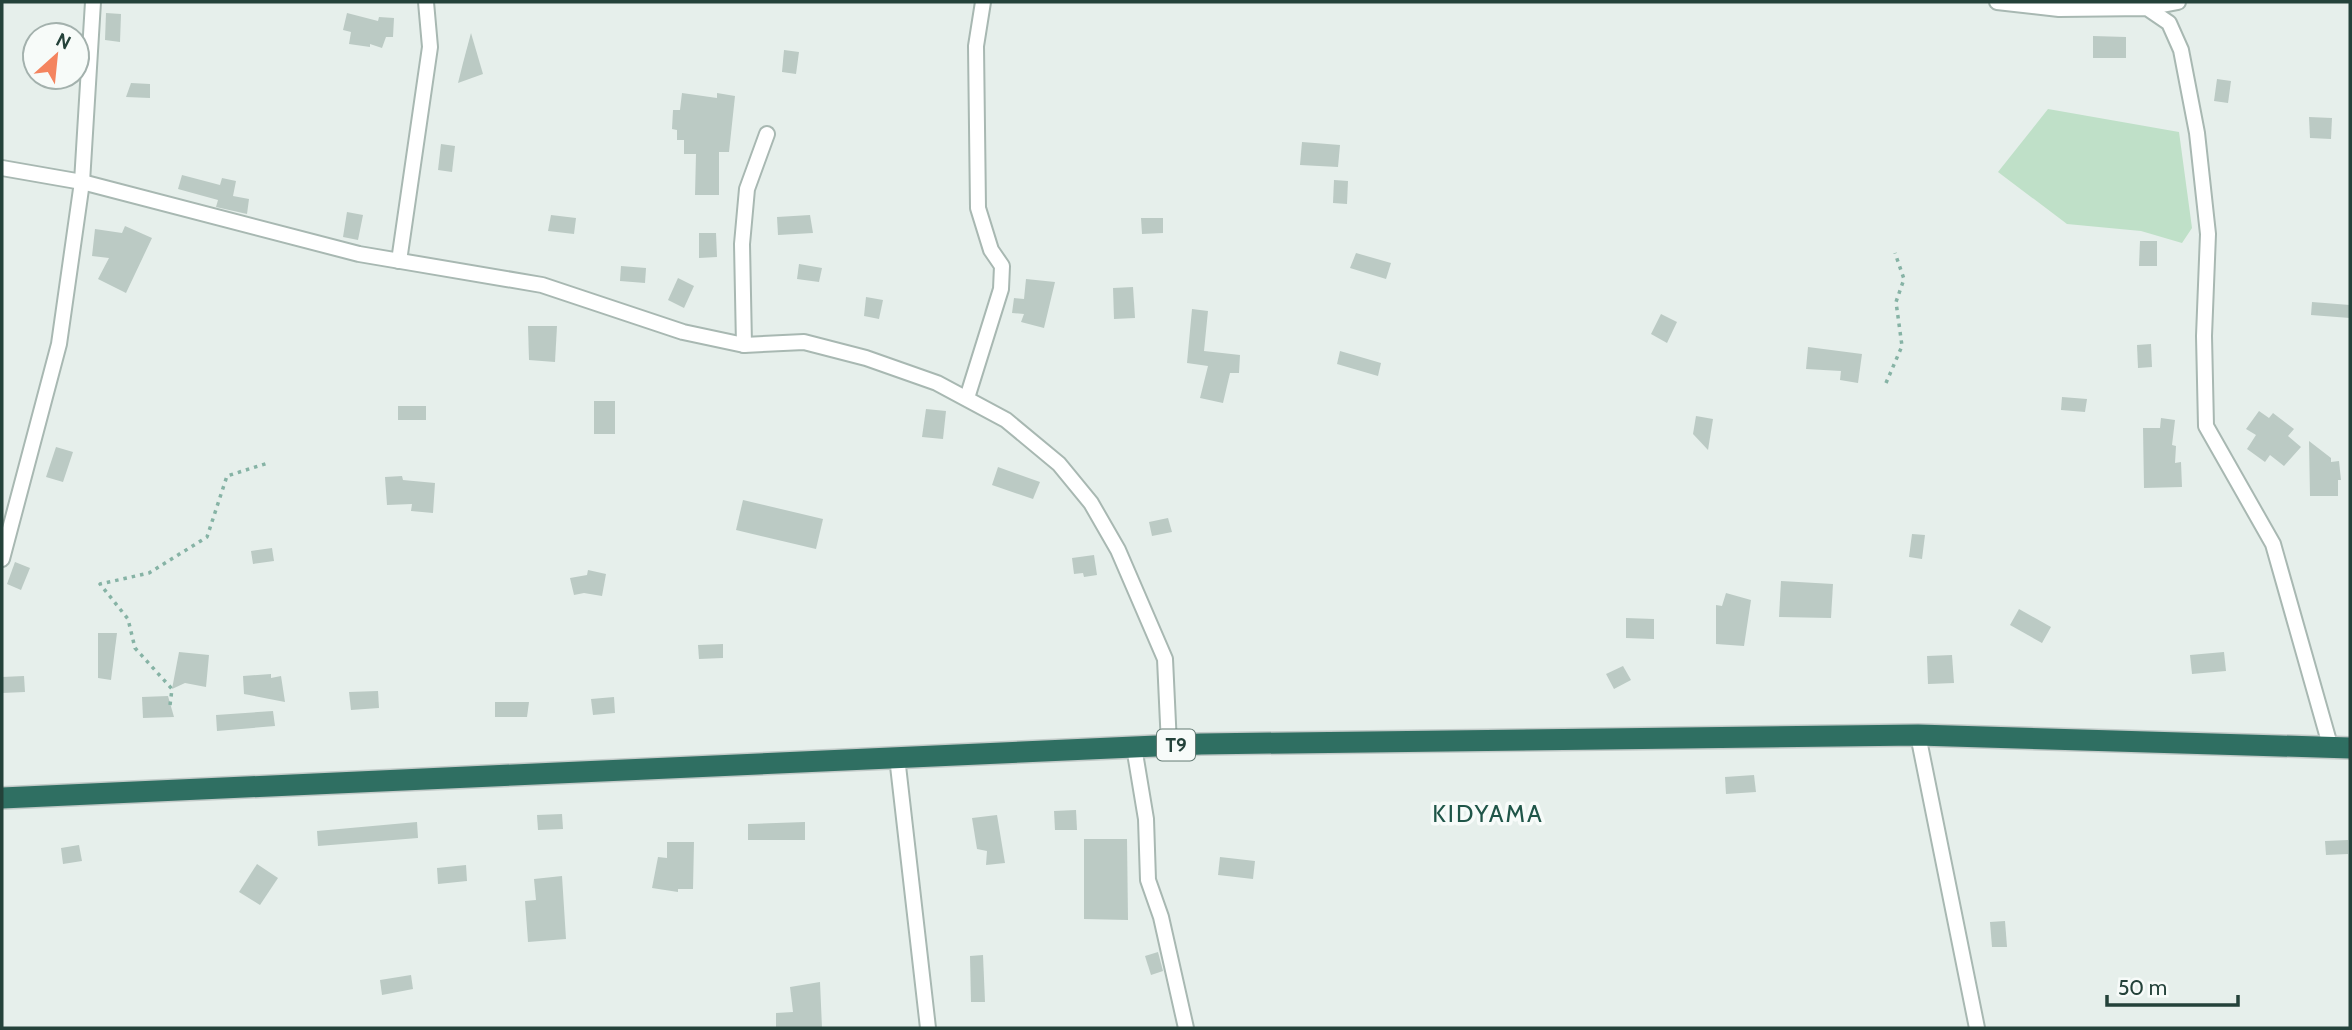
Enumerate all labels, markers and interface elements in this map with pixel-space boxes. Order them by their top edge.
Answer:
north arrow [21,21,91,91]
text: N [52,28,75,55]
road number: T9 [1157,730,1195,760]
district label: KIDYAMA [1432,799,1544,828]
scale bar [2107,964,2238,1008]
text: 50 m [2118,975,2167,1000]

